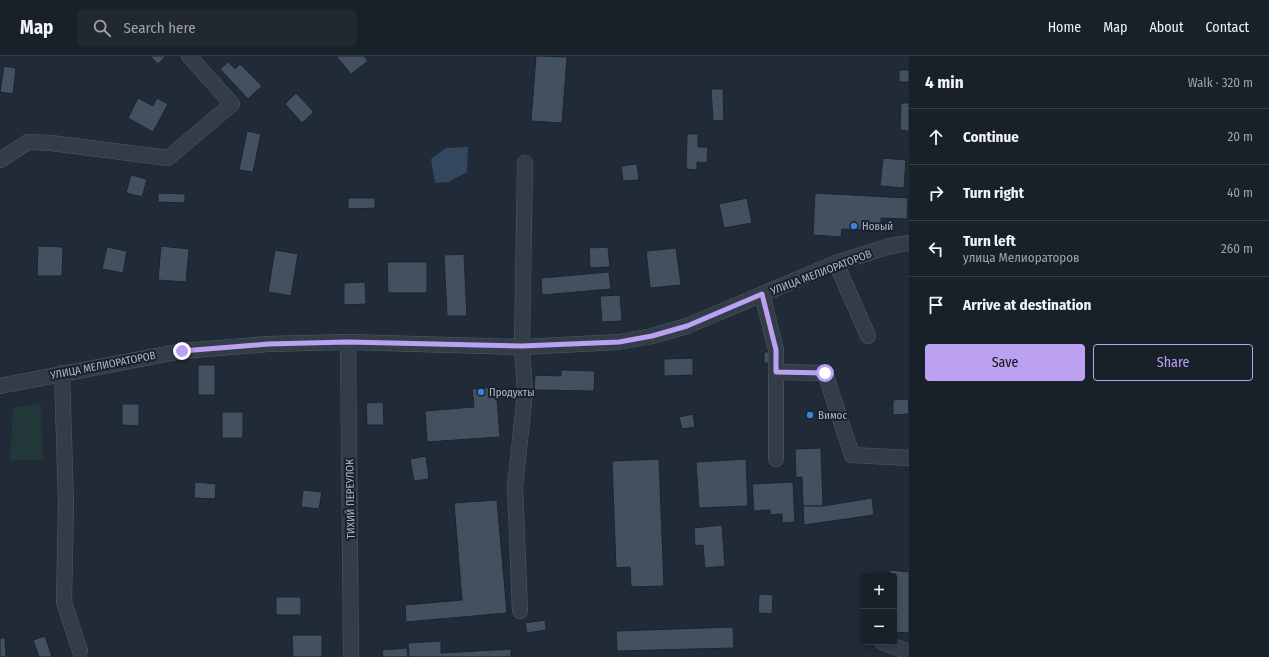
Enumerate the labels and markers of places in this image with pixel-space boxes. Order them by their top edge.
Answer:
place label: Новый [862,220,893,233]
marker: Новый [849,221,859,231]
place label: Продукты [489,386,535,399]
marker: Продукты [476,387,486,397]
place label: Вимос [818,409,847,422]
marker: Вимос [805,410,815,420]

